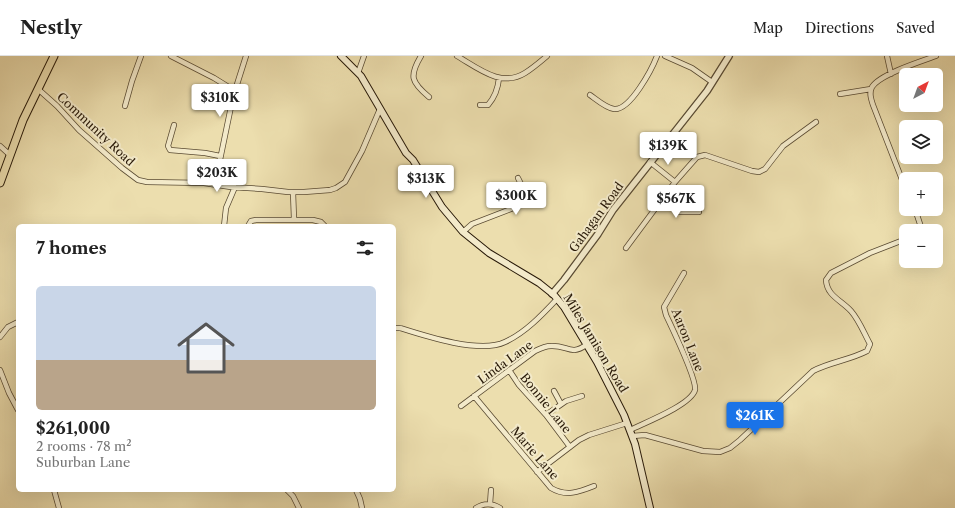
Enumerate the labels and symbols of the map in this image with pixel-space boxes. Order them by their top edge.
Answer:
north arrow [899,68,943,112]
pin: $310K [192,84,248,118]
street label: Community Road [54,89,139,169]
pin: $139K [640,132,696,166]
pin: $203K [189,159,245,193]
pin: $313K [398,165,454,199]
street label: Gahagan Road [566,179,627,255]
pin: $300K [488,182,544,216]
pin: $567K [648,185,704,219]
street label: Miles Jamison Road [561,291,632,396]
street label: Aaron Lane [668,305,708,374]
street label: Linda Lane [475,337,536,387]
street label: Bonnie Lane [517,370,575,436]
pin: $261K [727,402,783,436]
street label: Marie Lane [508,423,562,483]

